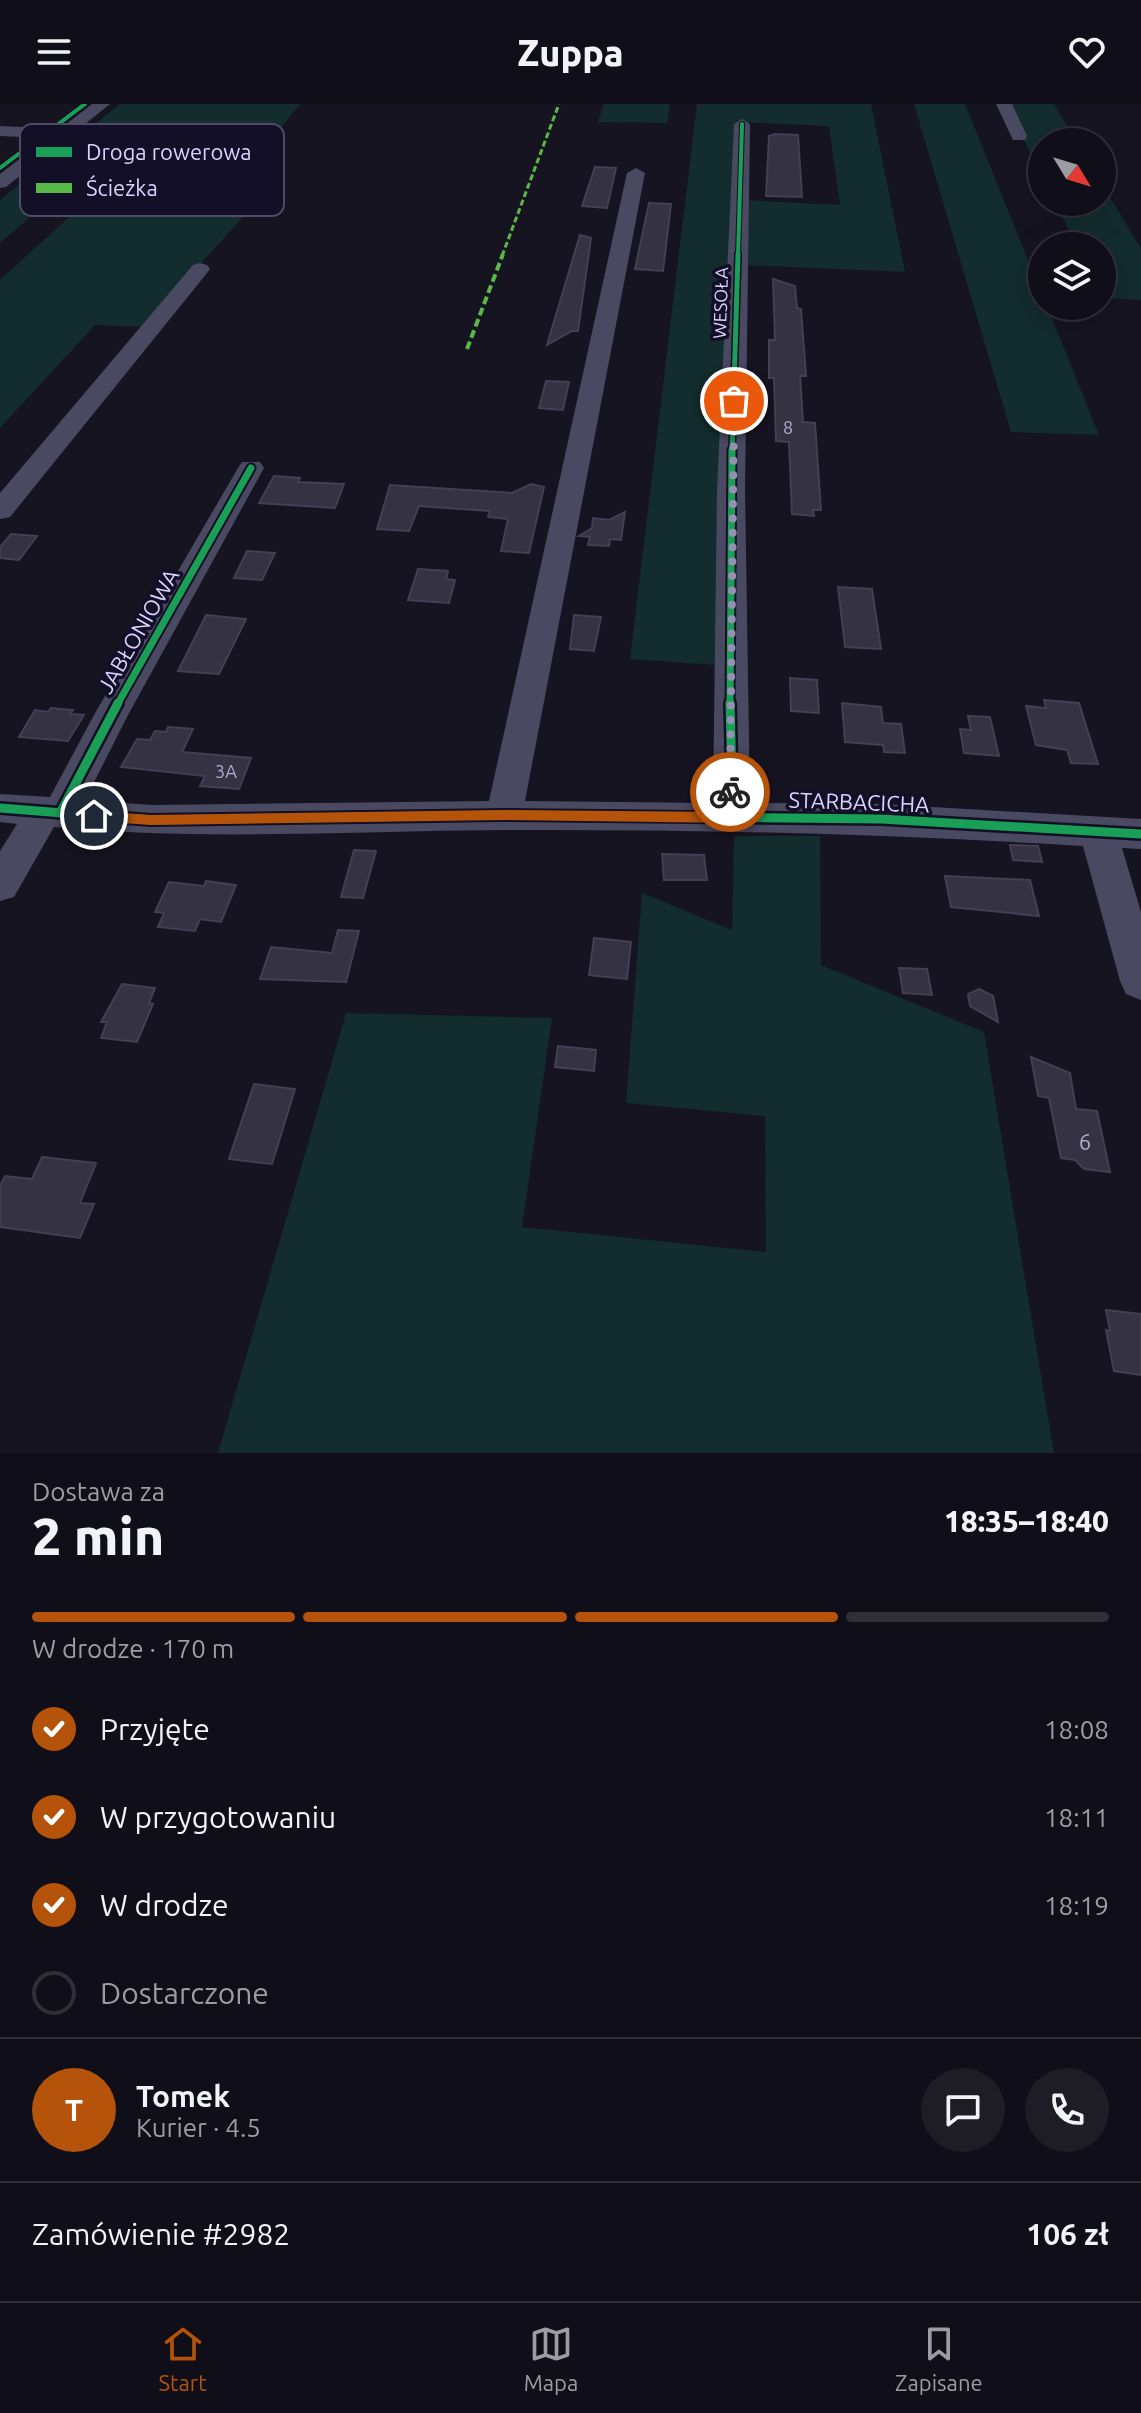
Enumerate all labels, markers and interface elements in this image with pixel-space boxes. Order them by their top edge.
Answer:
icon: menu [32,30,76,74]
icon: heart [1065,30,1109,74]
text: Zuppa [517,32,624,73]
legend [20,124,284,216]
north arrow [1028,128,1116,216]
map controls [1028,128,1116,320]
text: Droga rowerowa [86,139,252,164]
text: Ścieżka [86,174,158,200]
button: layers [1028,232,1116,320]
street label: WESOŁA [709,266,731,339]
pin [700,367,768,435]
icon: bag [712,379,756,423]
house number: 8 [783,417,793,437]
street label: JABŁONIOWA [92,563,184,698]
courier [690,752,770,832]
house number: 3A [215,761,237,781]
icon: bike [708,770,752,814]
pin [60,782,128,850]
street label: STARBACICHA [788,787,931,816]
icon: home [72,794,116,838]
house number: 6 [1079,1129,1091,1154]
text: Dostawa za [32,1477,165,1506]
text: 18:35–18:40 [944,1504,1109,1538]
text: 2 min [32,1507,164,1565]
text: W drodze · 170 m [32,1634,234,1663]
icon: check [32,1707,76,1751]
text: Przyjęte [100,1712,210,1746]
text: 18:08 [1044,1715,1109,1744]
icon: check [32,1795,76,1839]
text: W przygotowaniu [100,1800,336,1834]
text: 18:11 [1044,1803,1109,1832]
icon: check [32,1883,76,1927]
text: W drodze [100,1888,229,1922]
text: 18:19 [1044,1891,1109,1920]
text: Dostarczone [100,1976,269,2010]
button: chat [921,2068,1005,2152]
button: phone [1025,2068,1109,2152]
text: Tomek [136,2079,230,2113]
text: T [65,2093,83,2127]
text: Kurier · 4.5 [136,2113,261,2142]
text: Zamówienie #2982 [32,2217,290,2251]
text: 106 zł [1026,2217,1109,2251]
tab: Start [158,2322,207,2395]
tab: Mapa [524,2322,578,2395]
tab: Zapisane [895,2322,983,2395]

